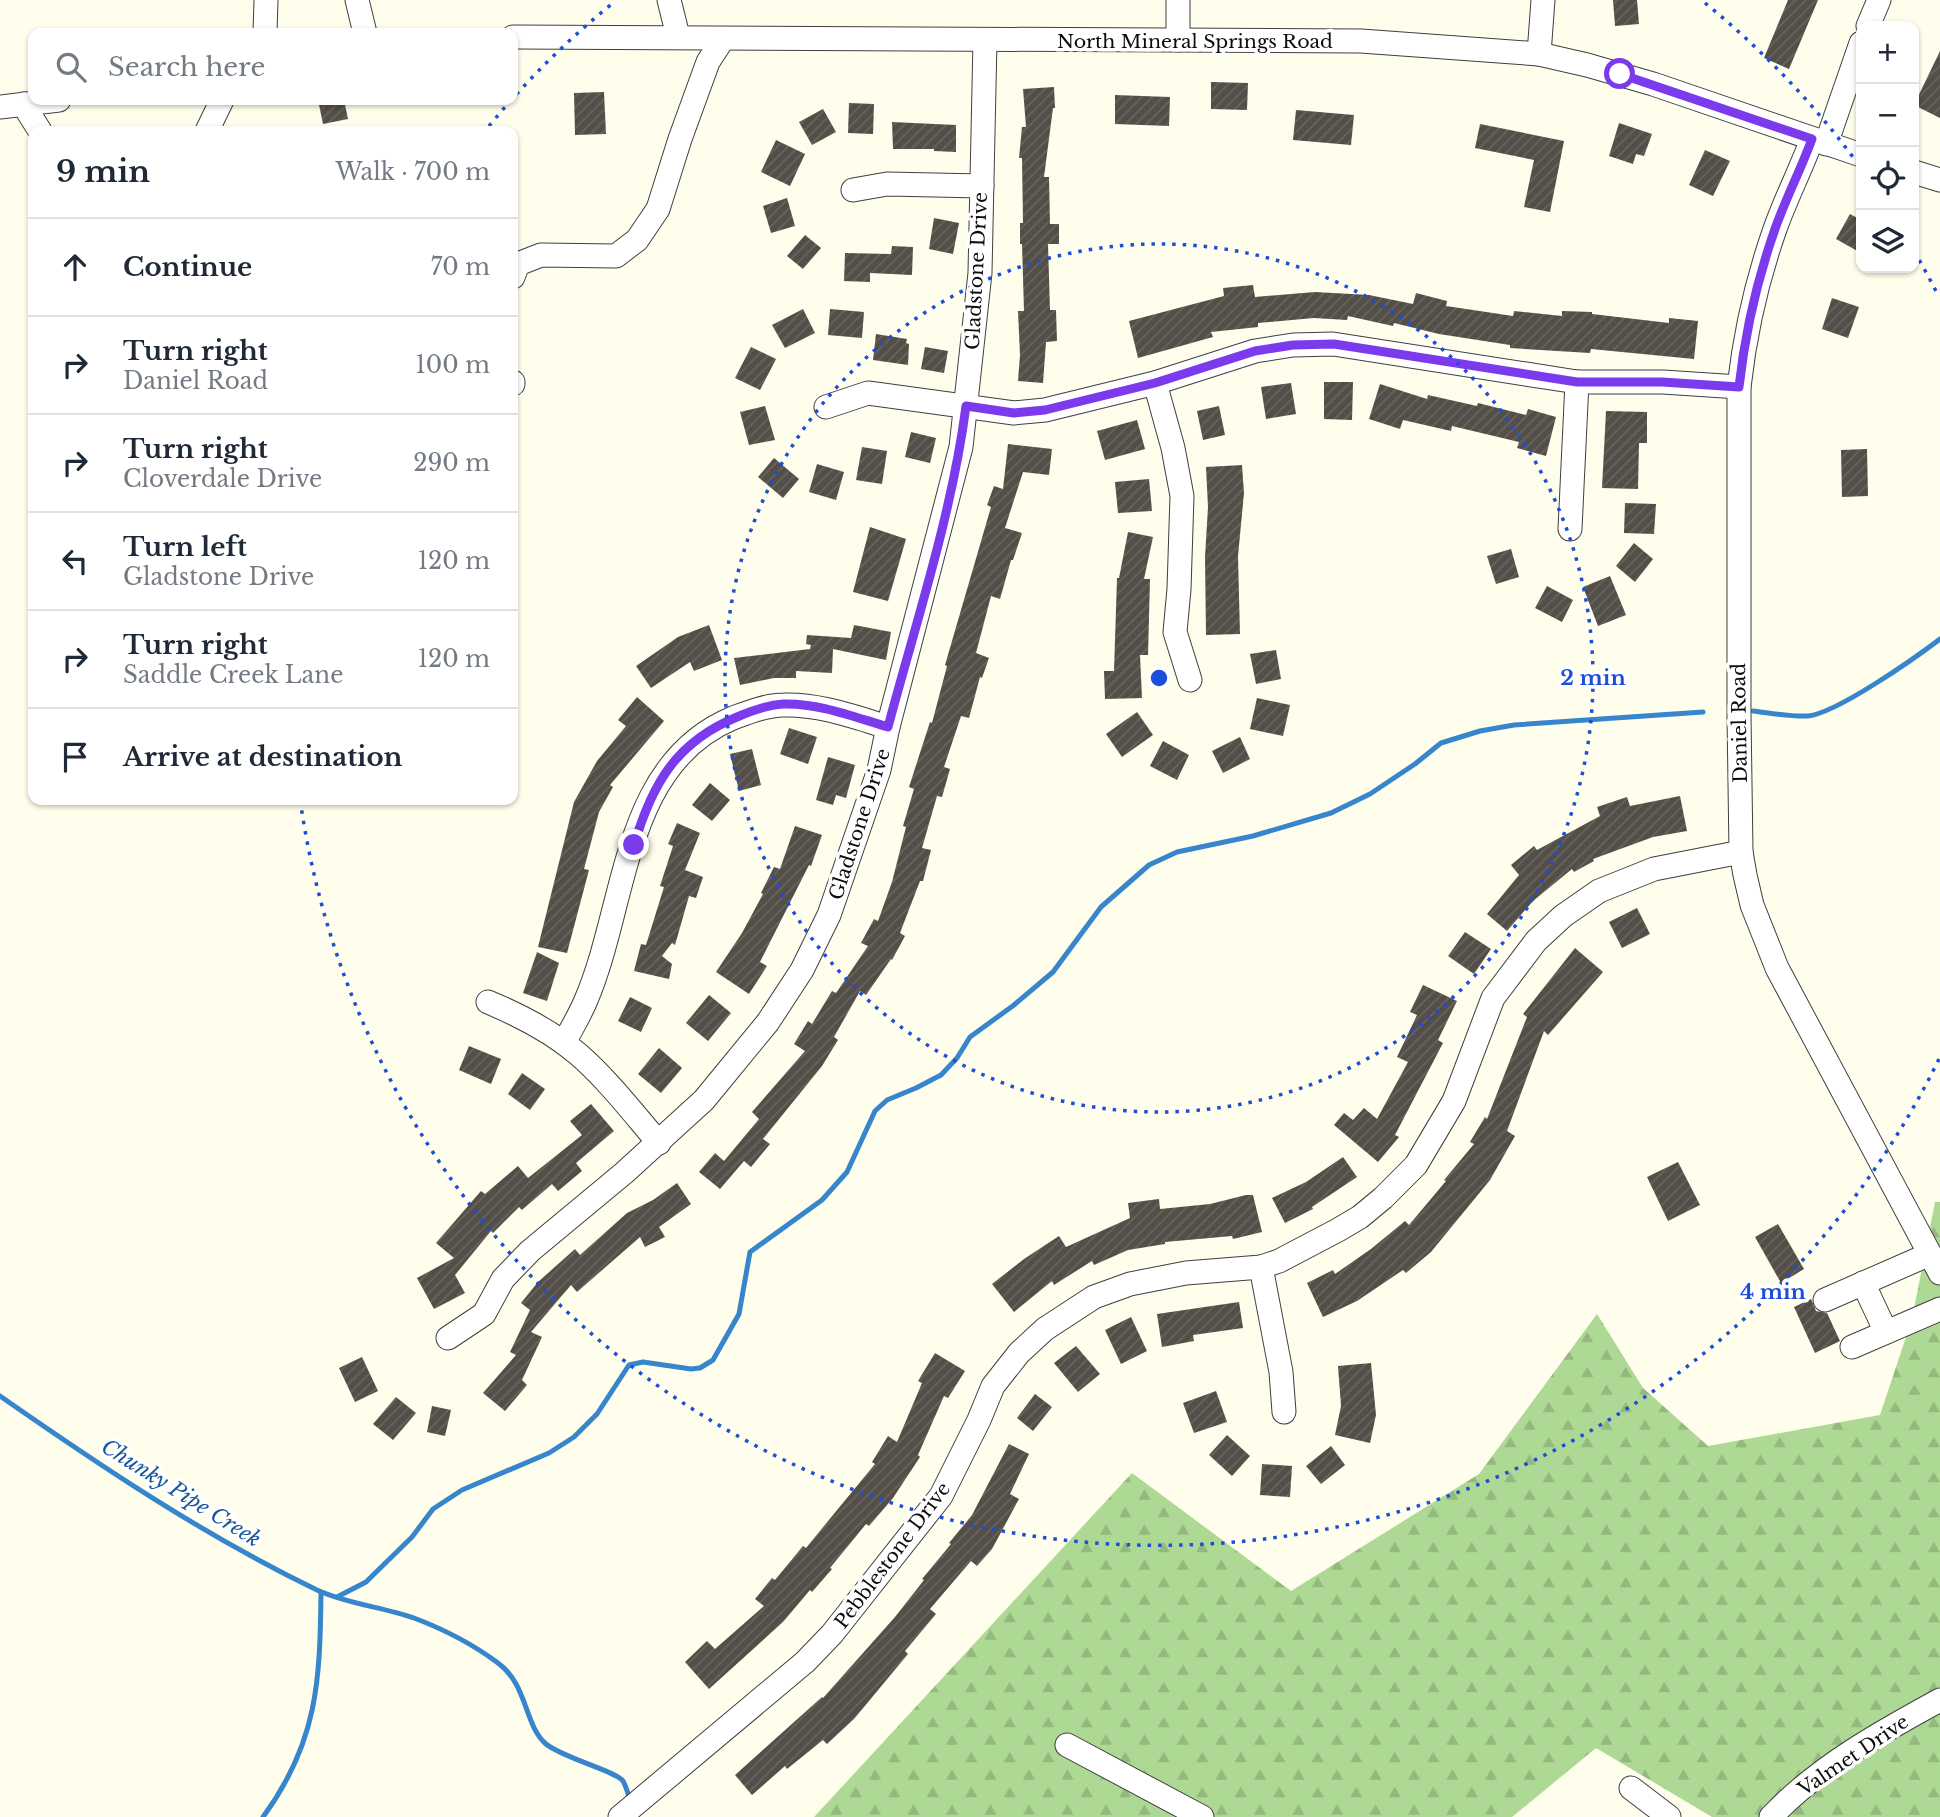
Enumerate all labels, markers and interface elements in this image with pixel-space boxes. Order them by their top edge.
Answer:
map controls [1856,21,1919,273]
button: + [1856,21,1919,84]
search box [28,28,518,105]
street label: North Mineral Springs Road [1057,30,1333,53]
icon: search [52,48,90,86]
text: Search here [108,51,265,83]
route start [1604,58,1635,89]
button: − [1856,84,1919,147]
button: locate [1856,147,1919,210]
text: 9 min [56,153,150,190]
text: Walk · 700 m [335,158,490,186]
street label: Gladstone Drive [961,192,992,351]
button: layers [1856,210,1919,273]
icon: ahead [56,248,94,286]
text: Continue [123,251,252,283]
text: 70 m [431,253,490,281]
text: Turn right [123,335,268,367]
icon: right [56,346,94,384]
text: 100 m [416,351,490,379]
text: Daniel Road [123,367,268,395]
text: Turn right [123,433,268,465]
icon: right [56,444,94,482]
text: 290 m [413,449,490,477]
text: Cloverdale Drive [123,465,322,493]
text: Turn left [123,531,247,563]
icon: left [56,542,94,580]
text: 120 m [418,547,490,575]
text: Gladstone Drive [123,563,314,591]
text: Turn right [123,629,268,661]
icon: right [56,640,94,678]
text: 120 m [418,645,490,673]
text: Saddle Creek Lane [123,661,343,689]
street label: Daniel Road [1727,663,1752,783]
text: 2 min [1560,665,1626,691]
centre of rings [1147,666,1171,690]
icon: arrive [56,738,94,776]
text: Arrive at destination [123,741,403,773]
street label: Gladstone Drive [824,745,895,903]
route end [618,829,649,860]
text: 4 min [1740,1279,1806,1305]
water label: Chunky Pipe Creek [96,1433,266,1553]
street label: Pebblestone Drive [830,1478,955,1633]
street label: Valmet Drive [1793,1710,1913,1801]

